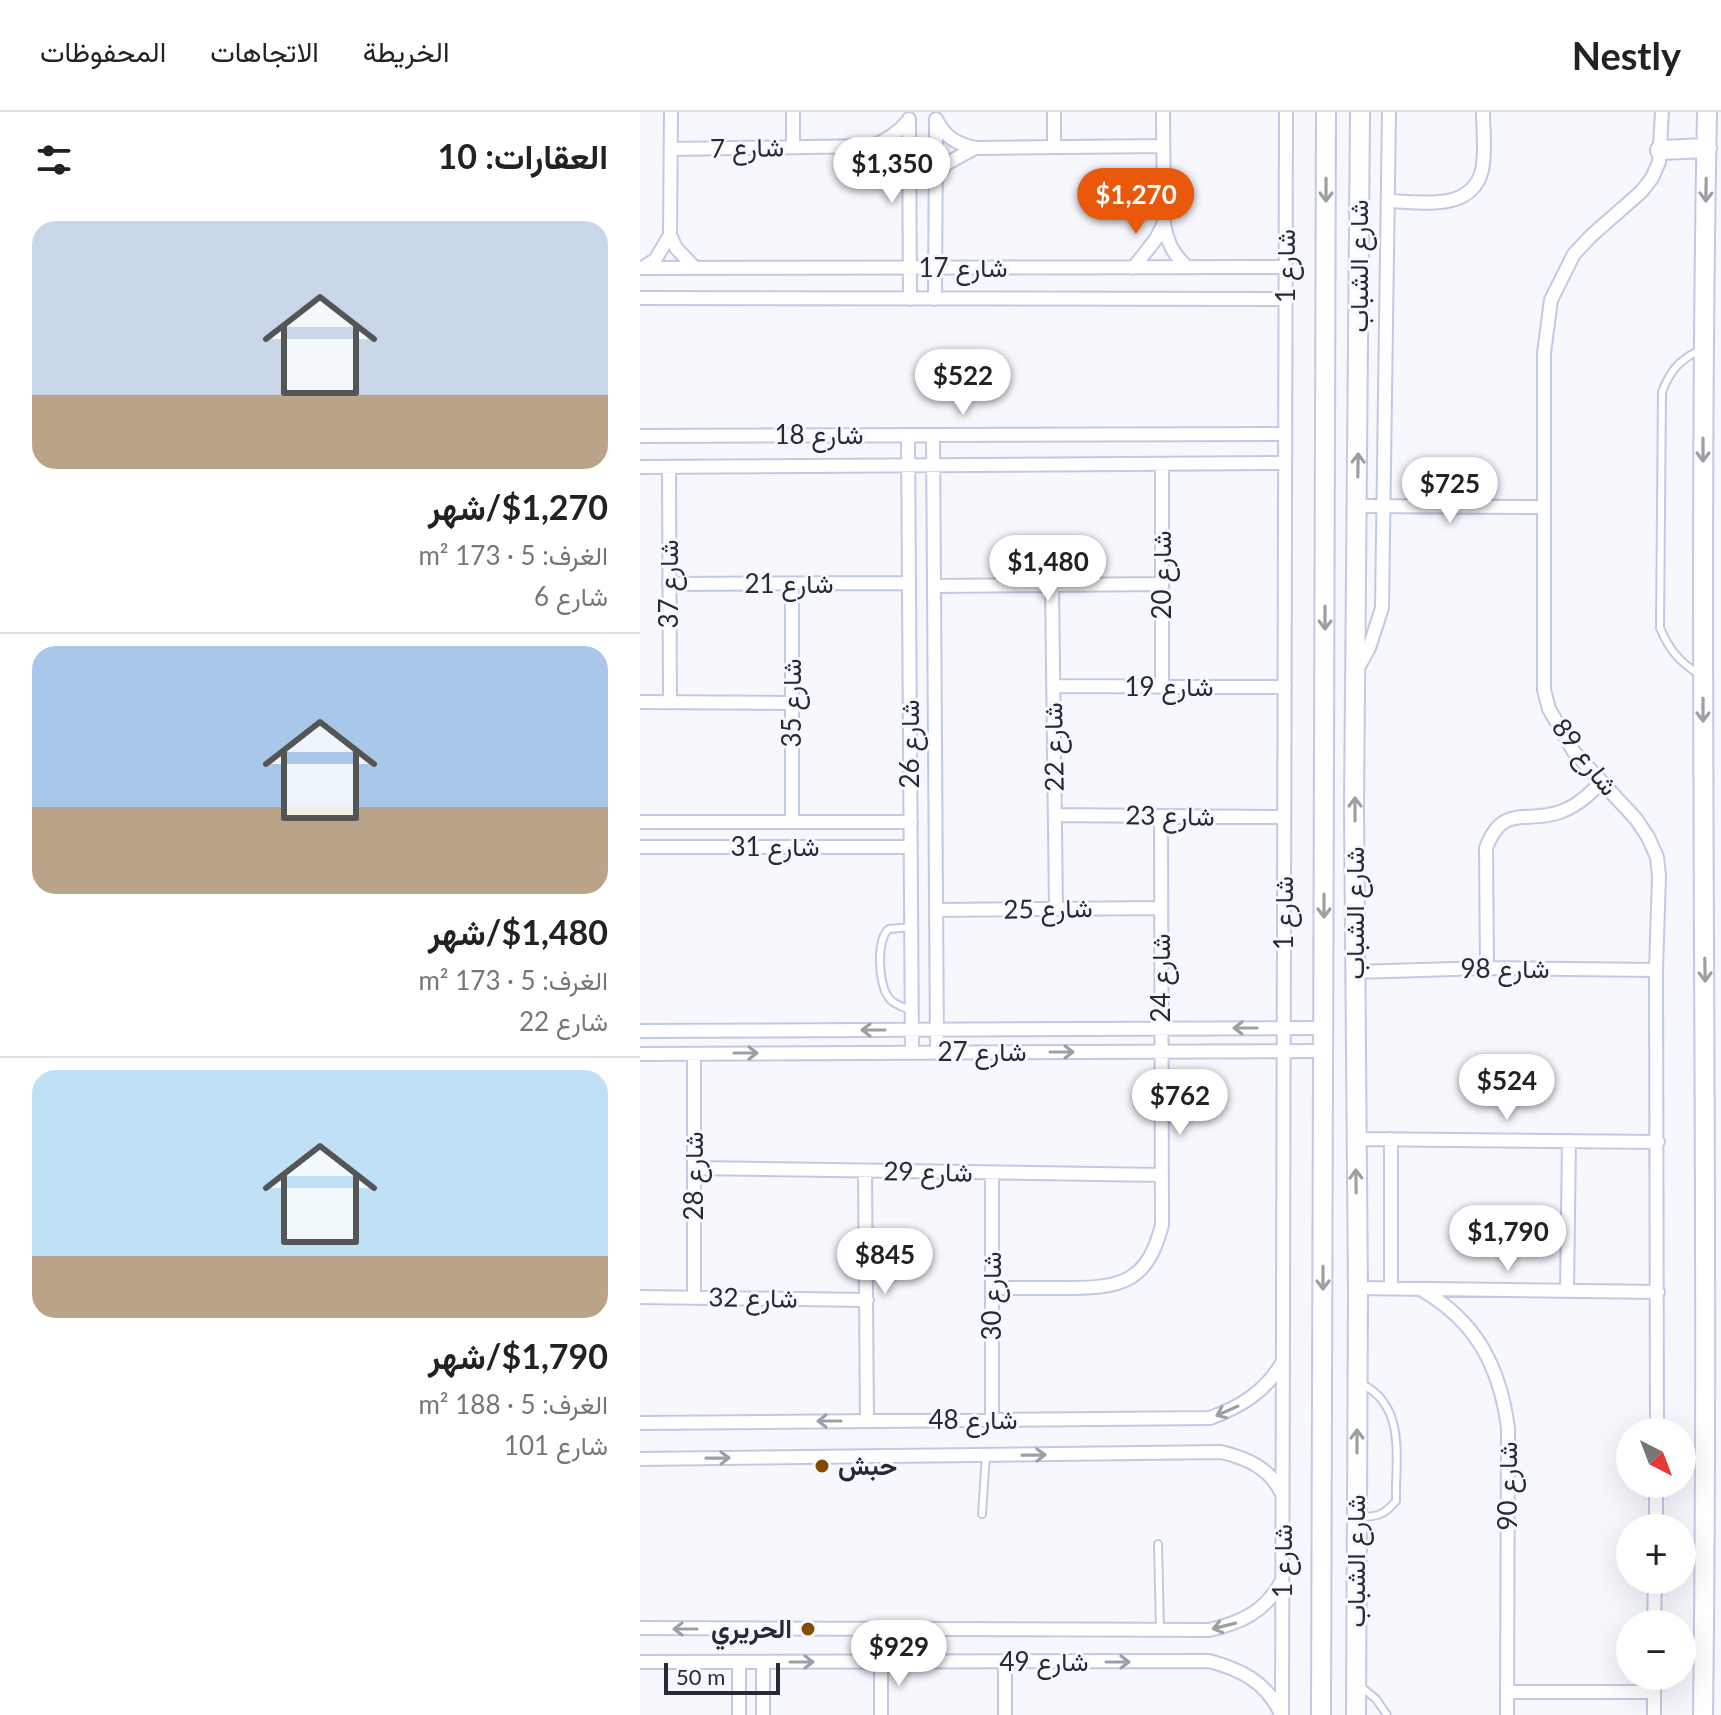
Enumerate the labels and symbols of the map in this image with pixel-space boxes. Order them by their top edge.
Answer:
street label: شارع 7 [710,130,784,167]
pin: $1,350 [827,137,957,205]
pin: $1,270 [1071,168,1201,236]
one-way arrow [1318,176,1334,203]
one-way arrow [1698,176,1714,203]
street label: شارع الشباب [1342,200,1377,332]
street label: شارع 1 [1269,229,1304,303]
street label: شارع 17 [918,251,1008,286]
pin: $522 [916,349,1010,417]
street label: شارع 18 [774,418,864,453]
one-way arrow [1695,436,1711,463]
one-way arrow [1350,452,1366,479]
pin: $725 [1403,457,1497,525]
street label: شارع 20 [1145,530,1180,620]
pin: $1,480 [983,535,1113,603]
street label: شارع 37 [652,539,687,629]
street label: شارع 21 [744,567,834,602]
one-way arrow [1317,604,1333,631]
street label: شارع 35 [775,658,810,748]
street label: شارع 19 [1124,670,1214,705]
one-way arrow [1695,696,1711,723]
street label: شارع 26 [893,699,928,789]
street label: شارع 22 [1036,702,1073,792]
street label: شارع 89 [1543,711,1626,803]
one-way arrow [1347,796,1363,823]
street label: شارع 23 [1125,798,1215,835]
street label: شارع 31 [730,830,820,865]
street label: شارع الشباب [1338,847,1373,979]
street label: شارع 1 [1267,876,1302,950]
street label: شارع 25 [1003,891,1093,928]
one-way arrow [1316,892,1332,919]
street label: شارع 24 [1144,933,1179,1023]
street label: شارع 98 [1460,952,1550,987]
one-way arrow [1698,956,1713,983]
one-way arrow [1232,1020,1259,1036]
one-way arrow [860,1022,887,1038]
street label: شارع 27 [937,1035,1027,1070]
one-way arrow [1048,1044,1075,1060]
one-way arrow [732,1045,759,1061]
pin: $524 [1460,1054,1554,1122]
pin: $762 [1133,1069,1227,1137]
street label: شارع 28 [677,1131,712,1221]
street label: شارع 29 [883,1154,973,1191]
one-way arrow [1348,1168,1364,1195]
pin: $1,790 [1443,1205,1573,1273]
pin: $845 [838,1228,932,1296]
street label: شارع 30 [975,1251,1010,1341]
one-way arrow [1315,1264,1330,1291]
street label: شارع 32 [708,1280,798,1317]
street label: شارع 48 [928,1403,1018,1438]
one-way arrow [1215,1405,1240,1420]
one-way arrow [816,1413,843,1429]
north arrow [1616,1418,1696,1498]
one-way arrow [1349,1428,1365,1455]
street label: شارع 90 [1491,1441,1526,1531]
one-way arrow [1020,1447,1047,1462]
place label: حبش [838,1449,897,1482]
one-way arrow [704,1451,731,1466]
marker: حبش [813,1457,831,1475]
street label: شارع الشباب [1339,1495,1374,1627]
street label: شارع 1 [1266,1524,1301,1598]
place label: الحريري [711,1612,792,1651]
one-way arrow [1212,1619,1238,1634]
marker: الحريري [799,1620,817,1638]
pin: $929 [852,1620,946,1688]
one-way arrow [672,1621,699,1636]
street label: شارع 49 [999,1645,1089,1680]
one-way arrow [788,1654,815,1670]
one-way arrow [1104,1654,1131,1669]
scale bar [664,1659,780,1695]

